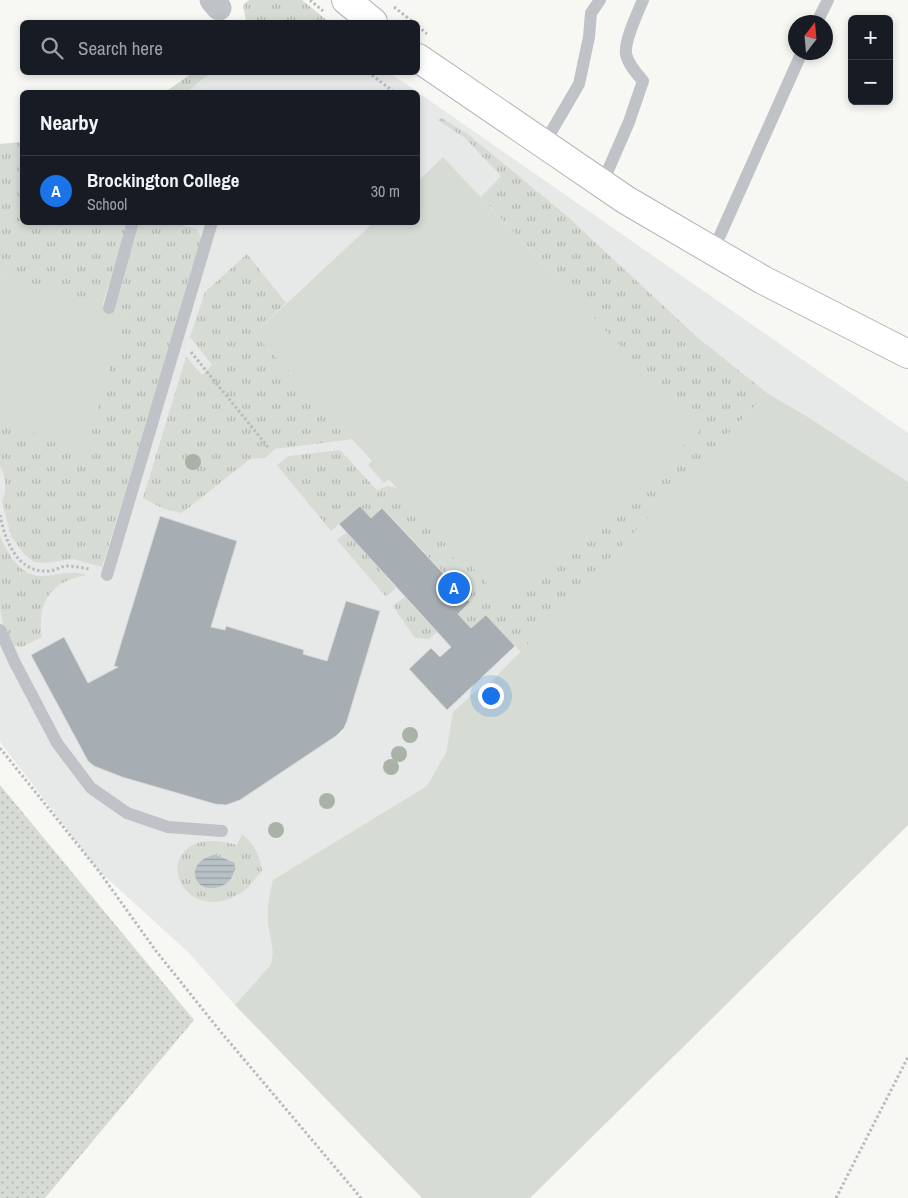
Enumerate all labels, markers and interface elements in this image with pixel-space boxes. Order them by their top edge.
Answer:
north arrow [788,15,833,60]
map controls [848,15,893,105]
button: + [848,15,893,60]
search box [20,20,420,75]
icon: search [38,34,66,62]
text: Search here [78,35,163,61]
button: − [848,60,893,105]
text: Nearby [40,108,98,137]
text: Brockington College [87,167,239,193]
text: A [51,180,61,202]
text: 30 m [371,180,400,202]
text: School [87,193,127,215]
pin: A [438,569,470,607]
your location [478,683,504,709]

